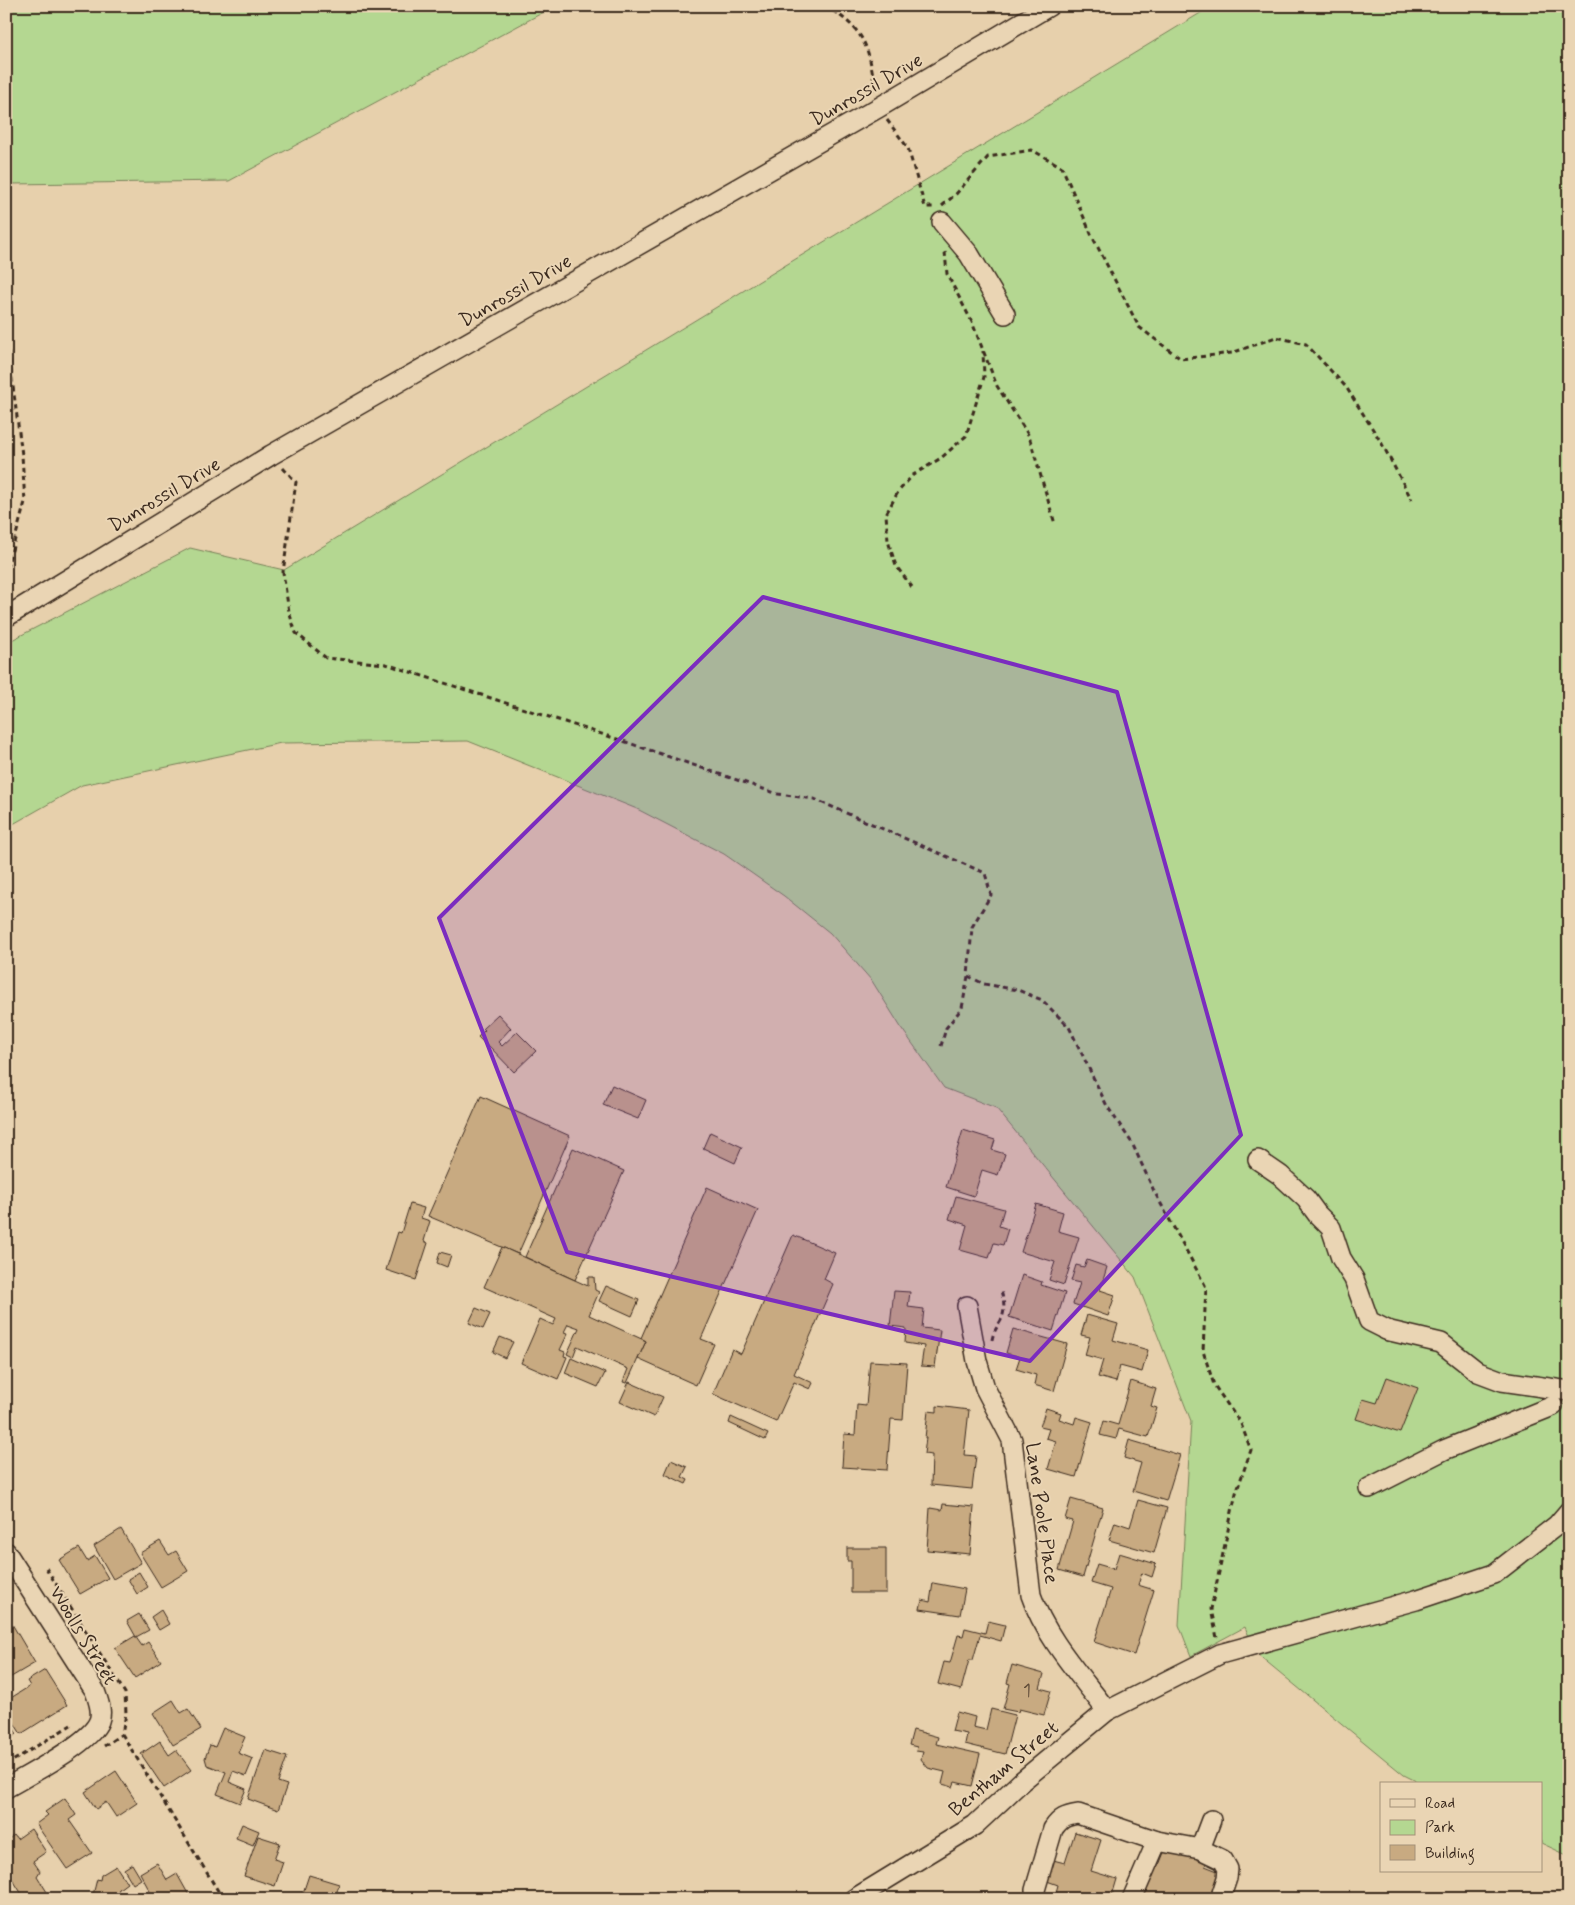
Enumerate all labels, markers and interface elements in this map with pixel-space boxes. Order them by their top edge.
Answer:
street label: Dunrossil Drive [805,47,928,134]
street label: Dunrossil Drive [454,248,577,335]
street label: Dunrossil Drive [104,451,226,539]
street label: Lane Poole Place [1018,1441,1065,1586]
street label: Woolls Street [43,1581,123,1690]
house number: 1 [1023,1679,1031,1703]
street label: Bentham Street [943,1715,1065,1823]
legend [1380,1782,1542,1872]
text: Road [1425,1794,1455,1814]
text: Park [1425,1818,1455,1838]
text: Building [1425,1844,1475,1865]

